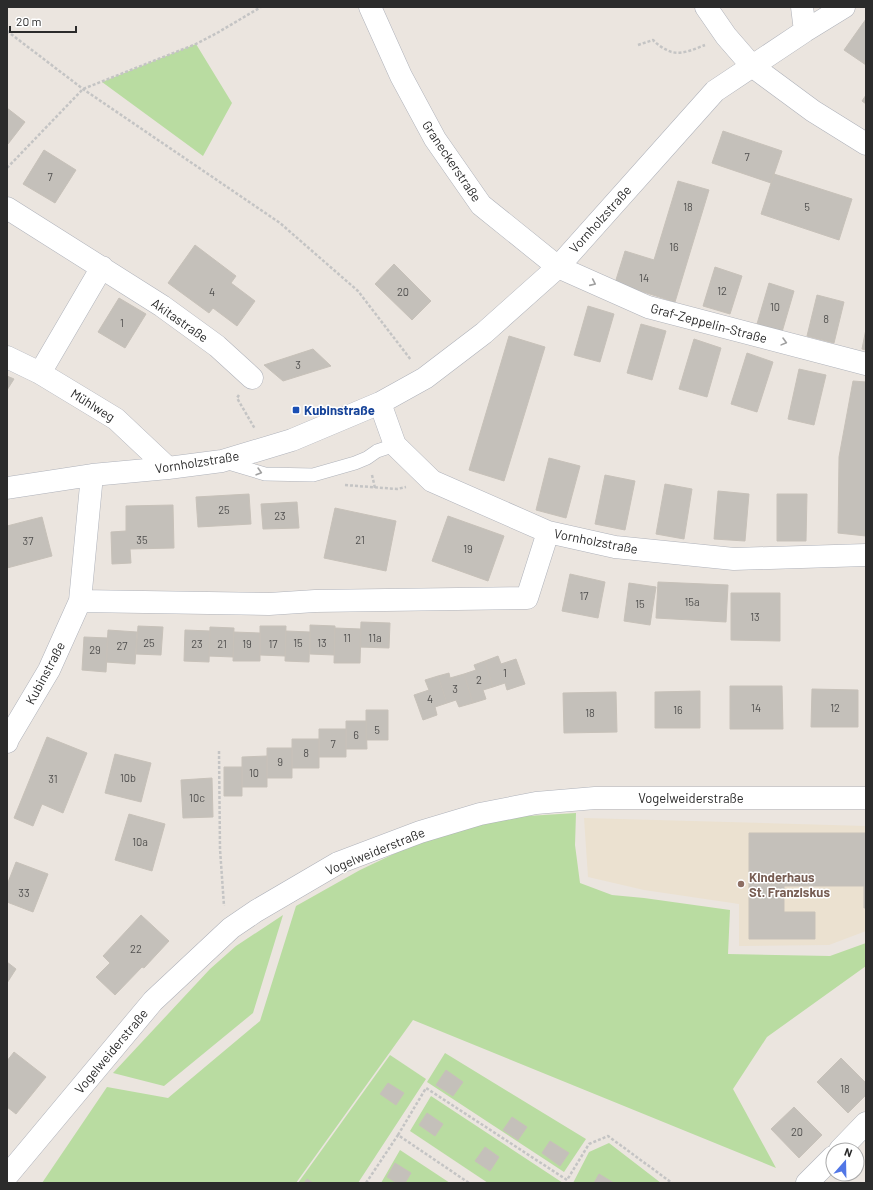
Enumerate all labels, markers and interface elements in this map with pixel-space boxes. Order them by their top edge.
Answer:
scale bar [10,8,76,34]
text: 20 m [16,14,42,28]
street label: Graneckerstraße [419,117,485,205]
house number: 7 [744,150,750,163]
house number: 7 [47,170,53,183]
street label: Vornholzstraße [566,182,634,256]
house number: 18 [683,200,693,213]
house number: 5 [804,200,810,213]
house number: 16 [669,240,679,253]
house number: 14 [639,271,649,284]
one-way arrow [589,278,597,286]
house number: 12 [717,284,727,297]
house number: 4 [209,285,215,298]
house number: 20 [397,285,409,298]
street label: Akitastraße [149,295,212,345]
street label: Graf-Zeppelin-Straße [649,300,769,346]
house number: 10 [770,300,780,313]
house number: 8 [823,312,829,325]
house number: 1 [120,316,124,329]
one-way arrow [781,338,787,346]
house number: 3 [295,358,301,371]
street label: Mühlweg [68,385,118,425]
place label: Kubinstraße [304,402,375,418]
marker: Kubinstraße [291,405,301,415]
street label: Vornholzstraße [154,447,240,477]
one-way arrow [255,467,262,476]
house number: 25 [218,503,230,516]
house number: 23 [274,509,286,522]
street label: Vornholzstraße [553,525,639,557]
house number: 35 [136,533,148,546]
house number: 21 [355,533,365,546]
house number: 37 [23,534,33,547]
house number: 19 [463,542,473,555]
house number: 17 [579,589,589,602]
house number: 15a [684,595,700,608]
house number: 15 [635,597,645,610]
house number: 13 [750,610,760,623]
house number: 11 [343,631,351,644]
house number: 11a [368,631,382,644]
house number: 25 [143,636,155,649]
house number: 15 [293,636,303,649]
house number: 13 [317,636,327,649]
house number: 23 [191,637,203,650]
house number: 21 [217,637,227,650]
house number: 19 [242,637,252,650]
house number: 17 [268,637,278,650]
street label: Kubinstraße [22,639,68,707]
house number: 27 [116,639,128,652]
house number: 29 [89,643,101,656]
house number: 1 [503,666,507,679]
house number: 2 [476,673,482,686]
house number: 3 [452,682,458,695]
house number: 4 [427,692,433,705]
house number: 14 [751,701,761,714]
house number: 12 [830,701,840,714]
house number: 16 [673,703,683,716]
house number: 18 [585,706,595,719]
house number: 5 [374,723,380,736]
house number: 6 [353,728,359,741]
house number: 7 [330,737,336,750]
house number: 8 [303,746,309,759]
house number: 9 [277,755,283,768]
house number: 10 [249,766,259,779]
house number: 10b [120,771,136,784]
house number: 31 [48,772,58,785]
street label: Vogelweiderstraße [638,790,744,806]
house number: 10c [189,791,205,804]
street label: Vogelweiderstraße [323,824,427,878]
house number: 10a [132,835,148,848]
place label: Kinderhaus St. Franziskus [749,869,830,900]
marker: Kinderhaus St. Franziskus [736,879,746,889]
house number: 33 [18,886,30,899]
house number: 22 [130,942,142,955]
street label: Vogelweiderstraße [71,1005,151,1097]
house number: 18 [840,1082,850,1095]
house number: 20 [791,1125,803,1138]
north arrow [825,1142,865,1182]
text: N [843,1145,854,1159]

